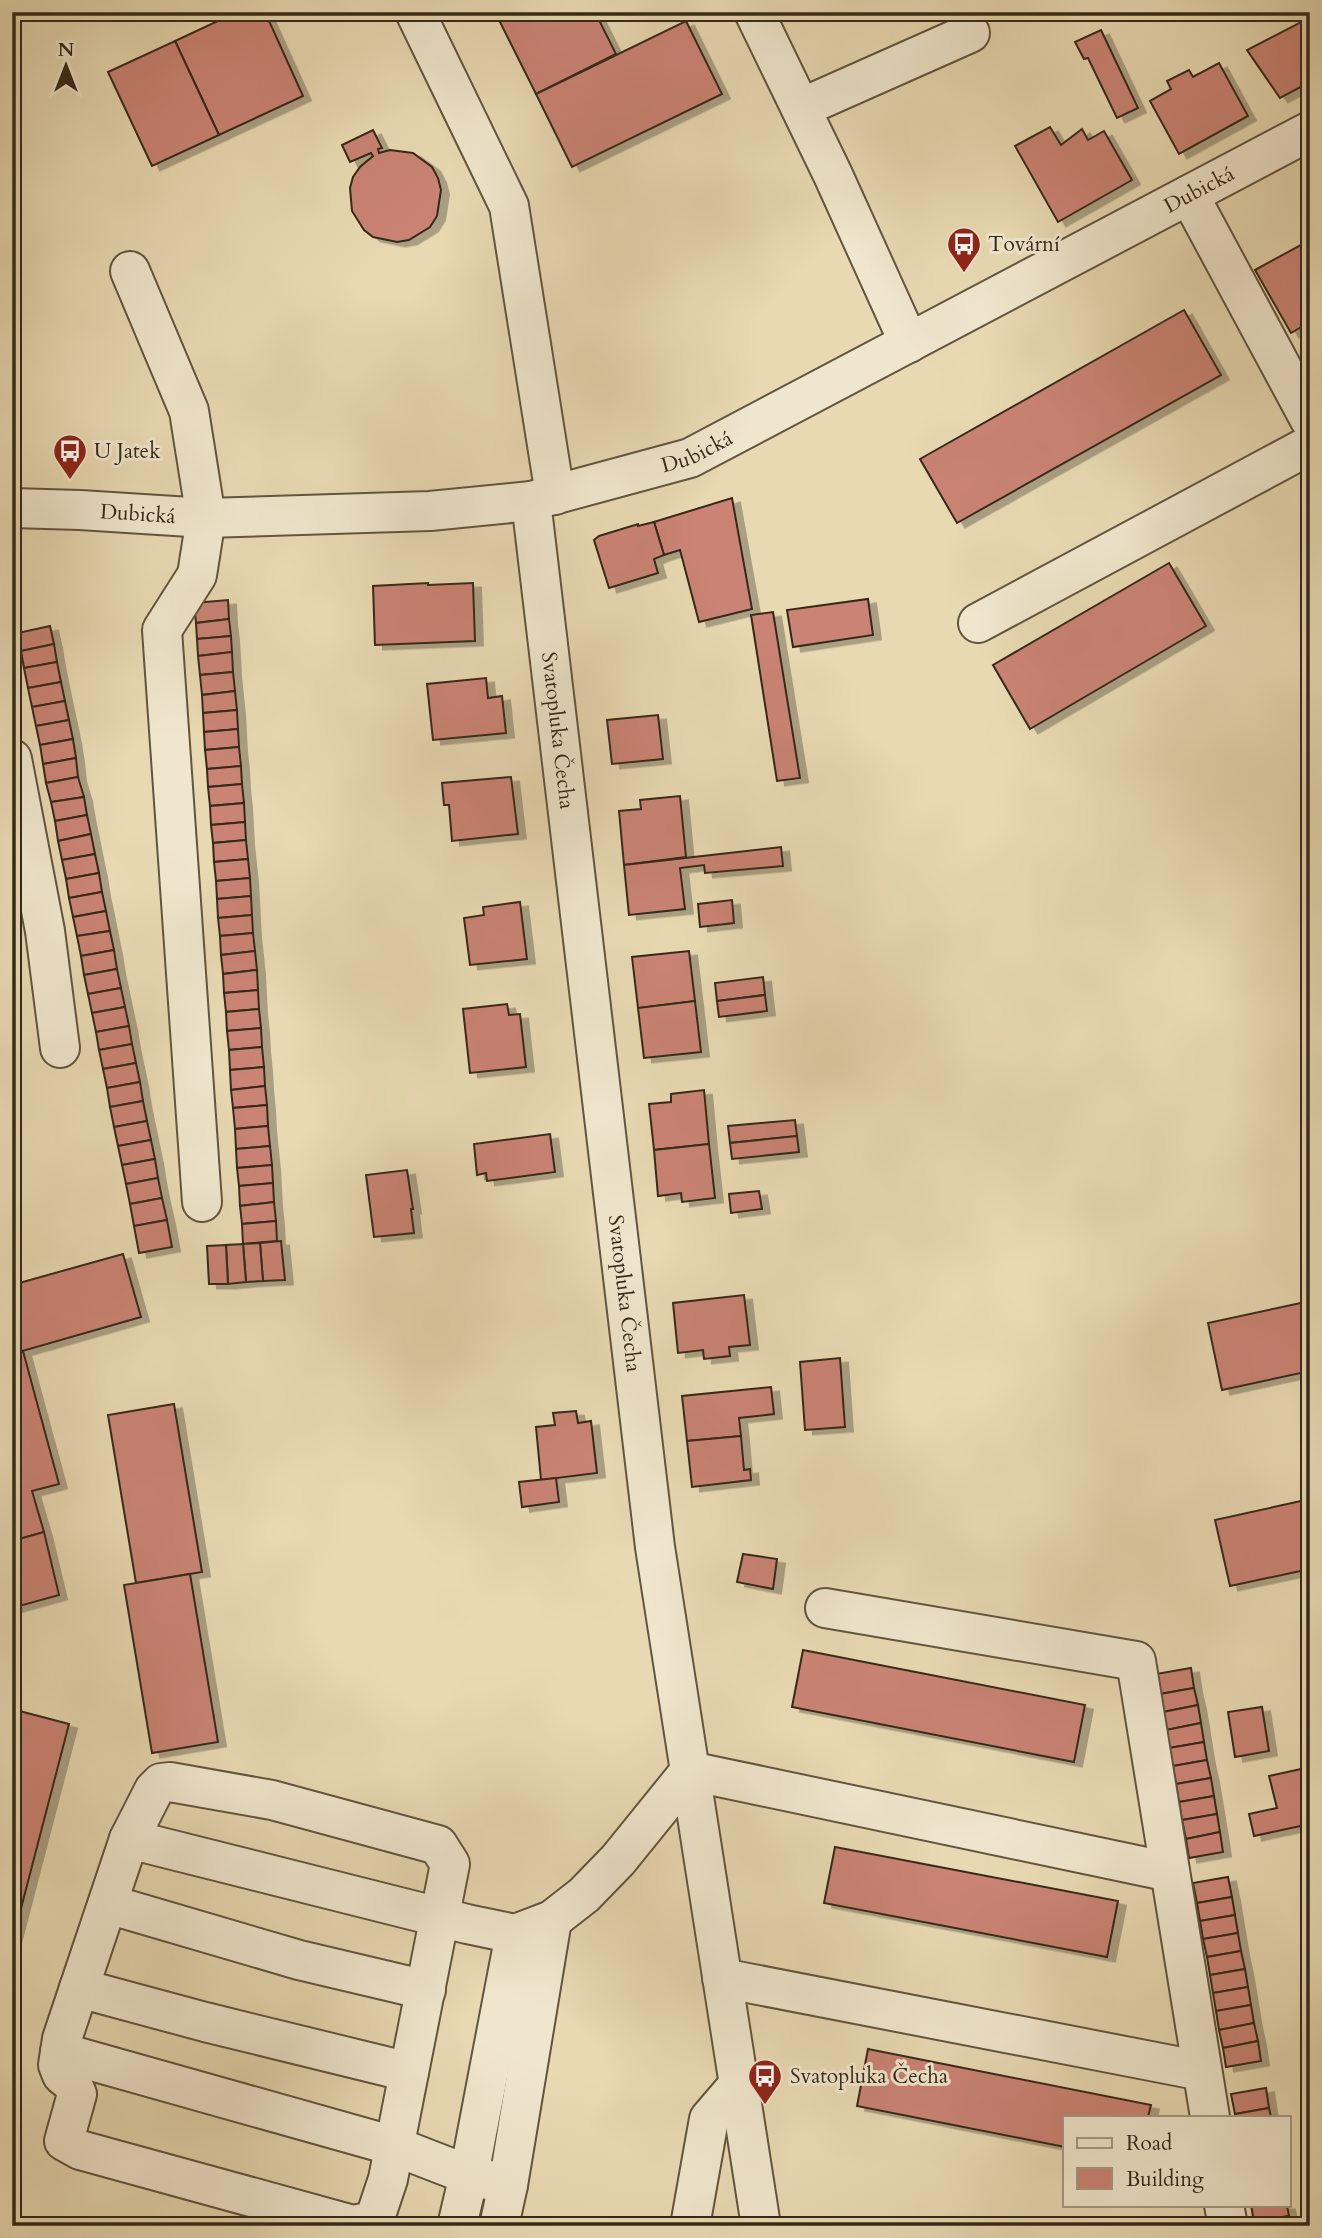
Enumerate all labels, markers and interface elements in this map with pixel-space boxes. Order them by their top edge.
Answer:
north arrow [32,32,102,102]
text: N [58,37,75,63]
street label: Dubická [1159,160,1239,220]
bus stop icon: Tovární [945,225,983,274]
place label: Tovární [988,230,1060,259]
street label: Dubická [658,424,738,480]
bus stop icon: U Jatek [51,432,89,481]
place label: U Jatek [94,437,161,466]
street label: Dubická [99,497,177,531]
street label: Svatopluka Čecha [534,650,581,811]
street label: Svatopluka Čecha [601,1213,648,1374]
bus stop icon: Svatopluka Čecha [746,2057,784,2106]
place label: Svatopluka Čecha [790,2061,948,2091]
legend [1063,2116,1290,2206]
text: Road [1126,2129,1172,2158]
text: Building [1126,2165,1204,2194]

